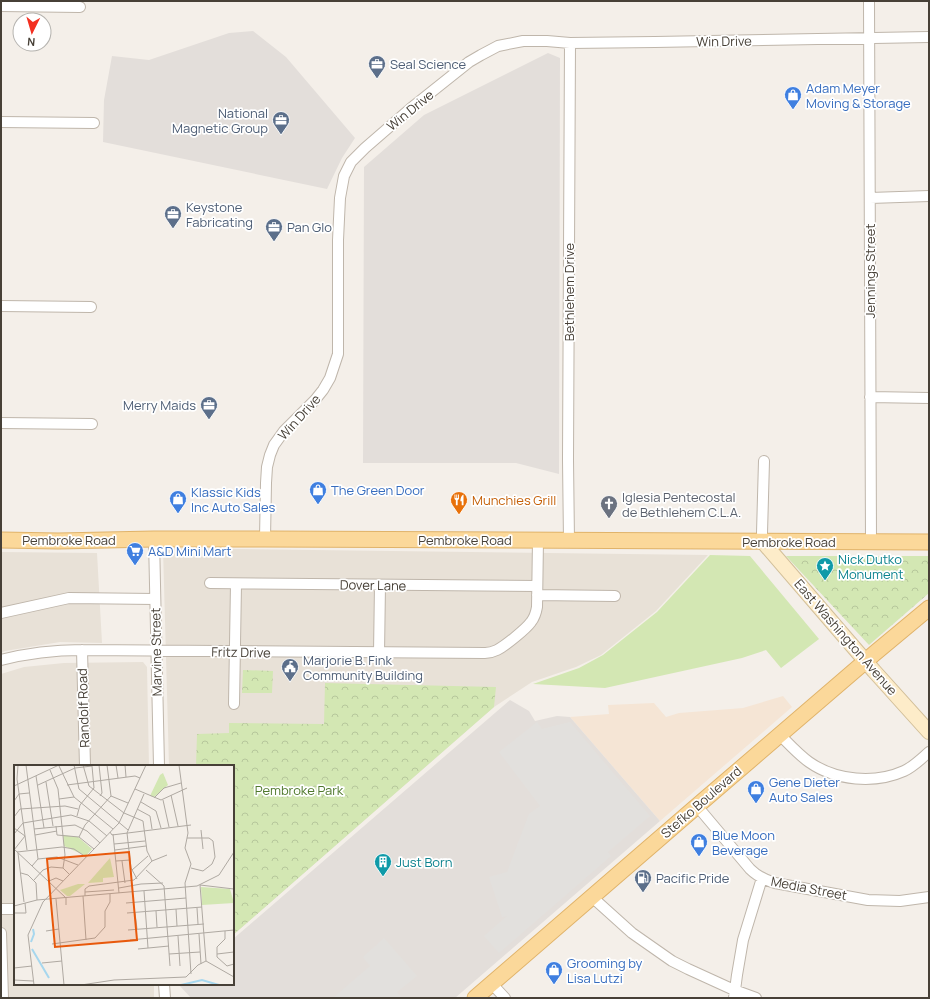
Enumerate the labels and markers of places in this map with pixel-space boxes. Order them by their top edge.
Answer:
office icon: Seal Science [367,54,387,79]
place label: Seal Science [390,55,466,73]
place label: Adam Meyer Moving & Storage [806,79,911,112]
shop icon: Adam Meyer Moving & Storage [783,85,803,110]
place label: National Magnetic Group [172,104,268,137]
office icon: National Magnetic Group [271,110,291,135]
place label: Keystone Fabricating [186,198,253,231]
office icon: Keystone Fabricating [163,204,183,229]
office icon: Pan Glo [264,217,284,242]
place label: Pan Glo [287,218,332,236]
office icon: Merry Maids [199,395,219,420]
place label: Merry Maids [123,396,196,414]
shop icon: The Green Door [308,480,328,505]
place label: The Green Door [331,481,425,499]
place label: Klassic Kids Inc Auto Sales [191,483,276,516]
place label: Iglesia Pentecostal de Bethlehem C.L.A. [622,488,741,521]
shop icon: Klassic Kids Inc Auto Sales [168,489,188,514]
restaurant icon: Munchies Grill [449,490,469,515]
place label: Munchies Grill [472,491,556,509]
church icon: Iglesia Pentecostal de Bethlehem C.L.A. [599,494,619,519]
supermarket icon: A&D Mini Mart [125,541,145,566]
place label: A&D Mini Mart [148,542,231,560]
place label: Nick Dutko Monument [838,550,903,583]
place icon: Nick Dutko Monument [815,556,835,581]
place label: Marjorie B. Fink Community Building [303,651,423,684]
public building icon: Marjorie B. Fink Community Building [280,657,300,682]
place label: Gene Dieter Auto Sales [769,773,840,806]
shop icon: Gene Dieter Auto Sales [746,779,766,804]
place label: Blue Moon Beverage [712,826,775,859]
shop icon: Blue Moon Beverage [689,832,709,857]
building icon: Just Born [373,852,393,877]
place label: Just Born [396,853,452,871]
fuel station icon: Pacific Pride [633,868,653,893]
place label: Pacific Pride [656,869,730,887]
place label: Grooming by Lisa Lutzi [567,954,643,987]
shop icon: Grooming by Lisa Lutzi [544,960,564,985]

